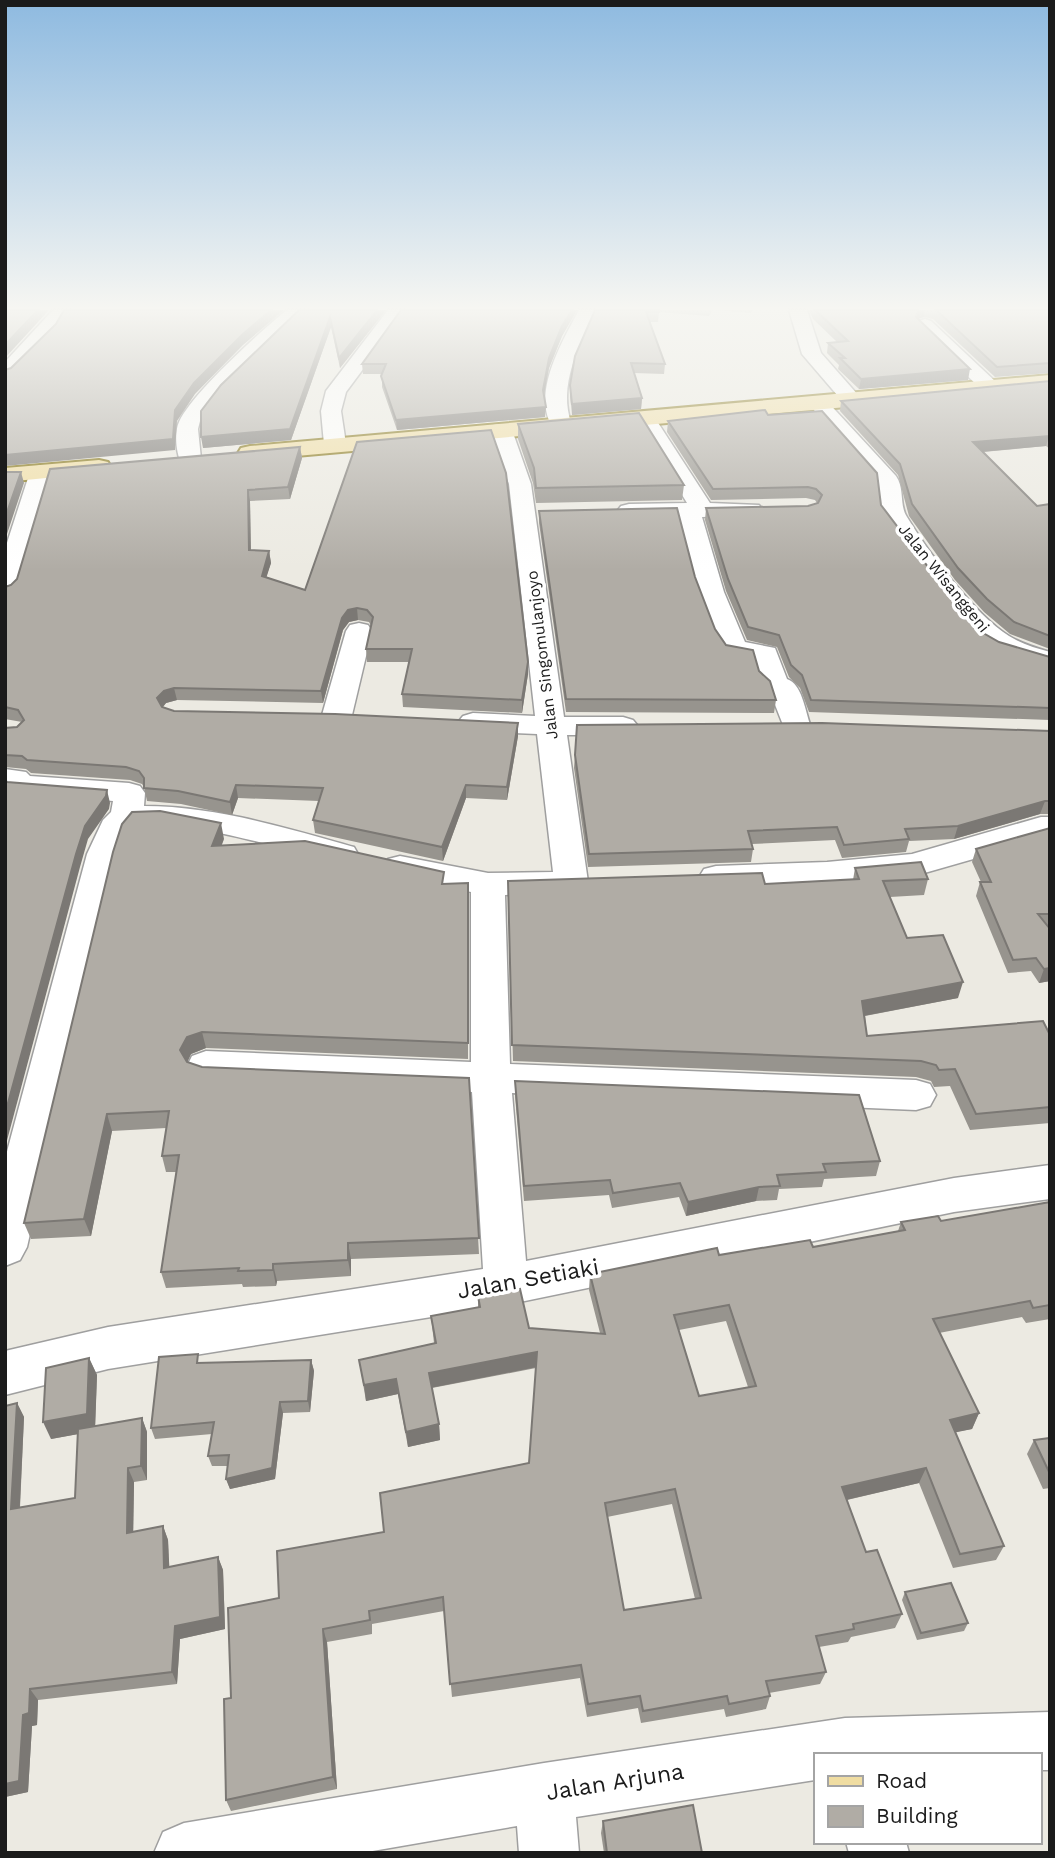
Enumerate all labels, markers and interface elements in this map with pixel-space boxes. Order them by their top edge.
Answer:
street label: Jalan Wisanggeni [894,520,994,636]
street label: Jalan Singomulanjoyo [522,569,562,741]
street label: Jalan Setiaki [455,1253,601,1305]
legend [814,1753,1041,1844]
street label: Jalan Arjuna [544,1758,686,1806]
text: Road [876,1768,927,1793]
text: Building [876,1803,958,1828]

